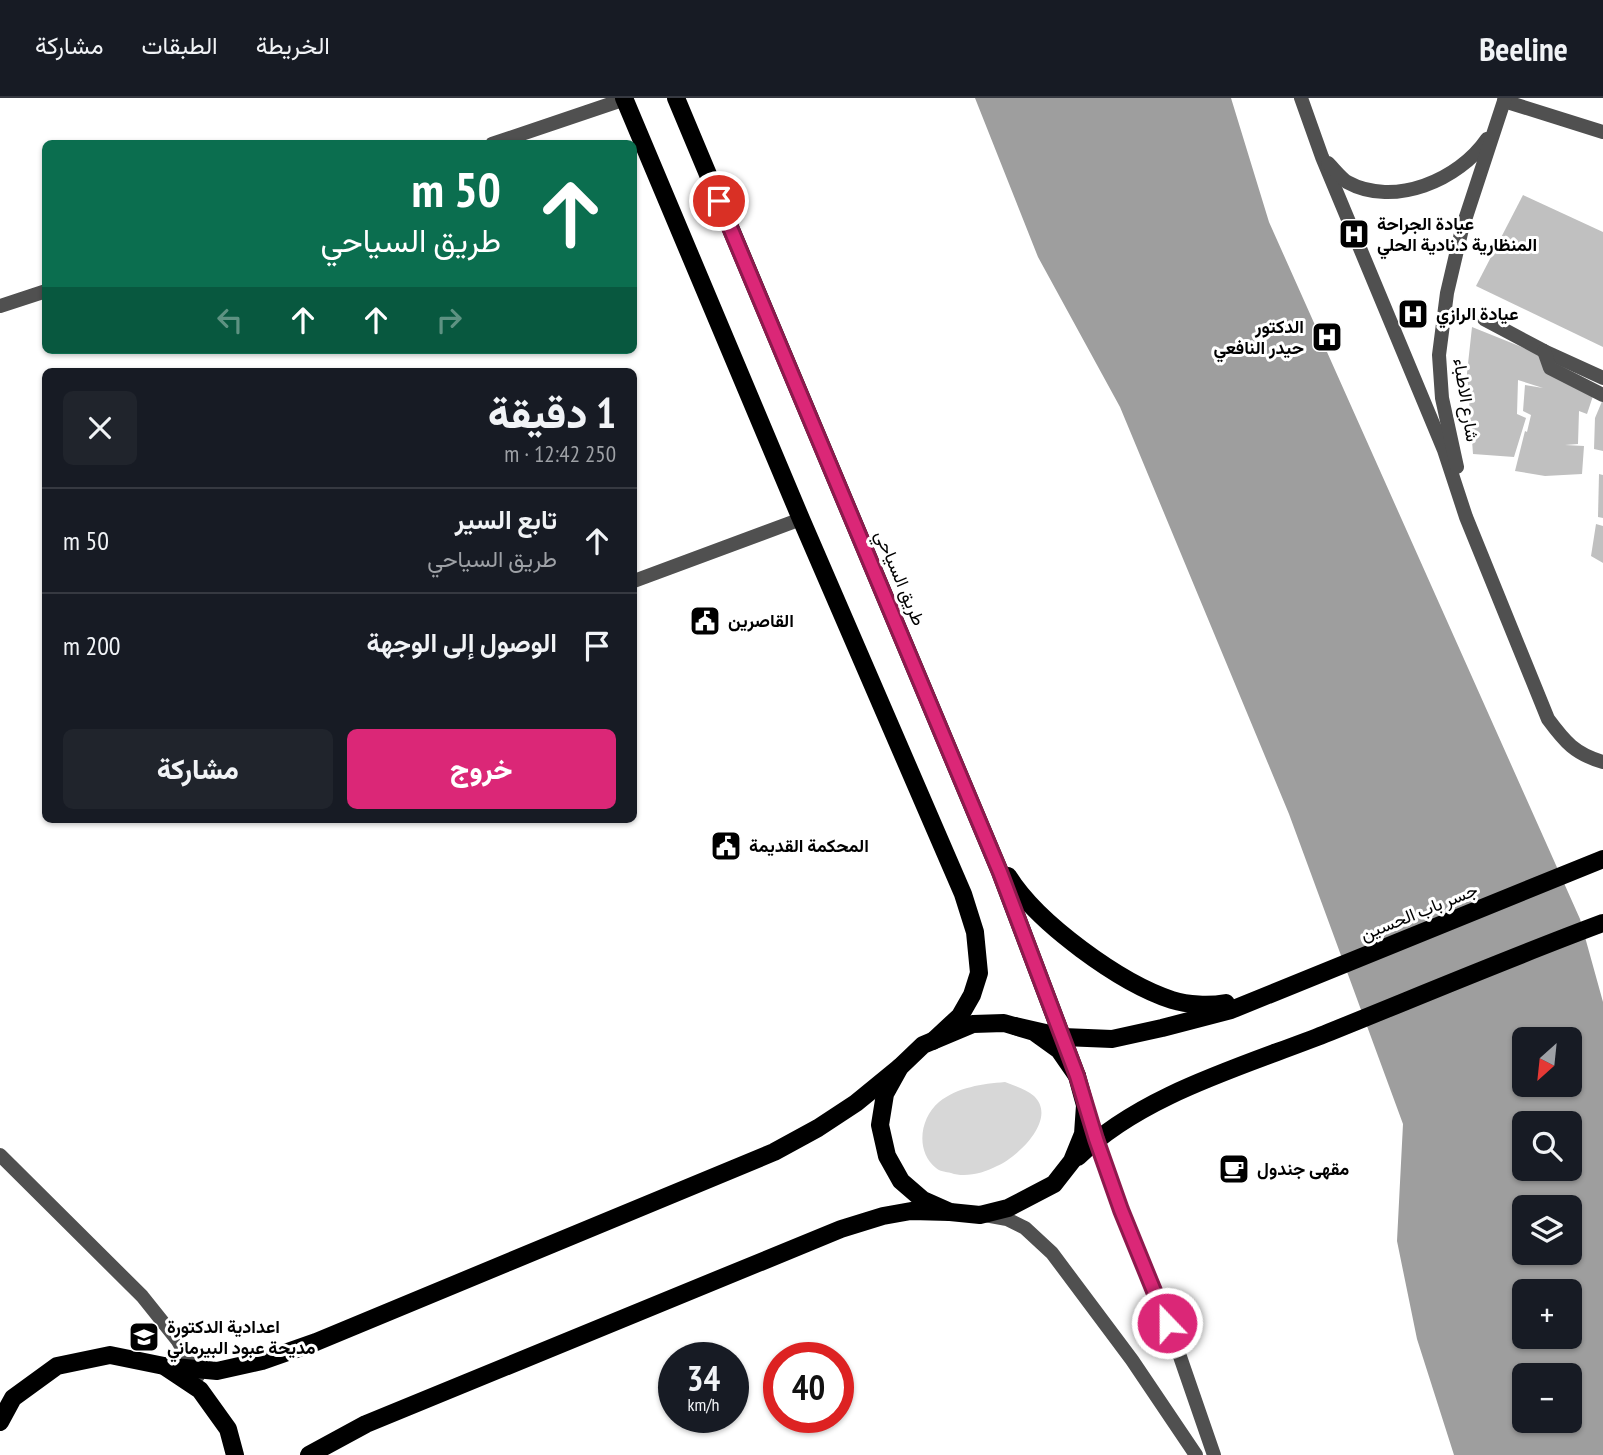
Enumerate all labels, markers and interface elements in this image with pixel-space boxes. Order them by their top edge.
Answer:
text: Beeline [1479,27,1568,70]
text: مشاركة [35,30,103,61]
text: الطبقات [141,30,218,61]
text: الخريطة [256,30,330,61]
text: 50 m [412,157,501,221]
icon: ahead [525,168,616,259]
pin [689,171,749,231]
icon: arrive [700,182,738,220]
place label: عيادة الجراحة المنظارية د.نادية الحلي [1377,212,1537,260]
hospital icon: عيادة الجراحة المنظارية د.نادية الحلي [1337,217,1371,251]
text: طريق السياحي [321,219,501,261]
hospital icon: عيادة الرازي [1396,297,1430,331]
icon: left [211,301,249,339]
icon: ahead [284,301,322,339]
icon: ahead [357,301,395,339]
icon: right [430,301,468,339]
place label: عيادة الرازي [1436,302,1519,329]
place label: الدكتور حيدر النافعي [1214,315,1304,363]
hospital icon: الدكتور حيدر النافعي [1310,320,1344,354]
street label: شارع الاطباء [1448,356,1484,444]
text: 1 دقيقة [488,385,616,440]
button: close [63,391,137,465]
text: 250 m · 12:42 [504,439,616,468]
text: تابع السير [455,503,557,536]
icon: ahead [578,522,616,560]
text: 50 m [63,524,109,557]
street label: طريق السياحي [866,527,931,631]
text: طريق السياحي [427,544,557,573]
public building icon: القاصرين [688,604,722,638]
place label: القاصرين [728,609,794,632]
text: الوصول إلى الوجهة [367,626,557,659]
icon: arrive [578,627,616,665]
text: 200 m [63,629,121,662]
button: مشاركة [63,729,333,809]
button: خروج [347,729,616,809]
public building icon: المحكمة القديمة [709,829,743,863]
place label: المحكمة القديمة [749,834,869,857]
street label: جسر باب الحسين [1357,878,1481,946]
north arrow [1512,1027,1582,1097]
map controls [1512,1027,1582,1433]
button: search [1512,1111,1582,1181]
cafe icon: مقهى جندول [1217,1152,1251,1186]
place label: مقهى جندول [1257,1157,1350,1180]
button: layers [1512,1195,1582,1265]
button: + [1512,1279,1582,1349]
position arrow [1130,1286,1204,1360]
place label: اعدادية الدكتورة مديحة عبود البيرماني [167,1315,316,1363]
school or university icon: اعدادية الدكتورة مديحة عبود البيرماني [127,1320,161,1354]
speed limit sign: 40 [763,1342,854,1433]
text: 34 [687,1355,720,1401]
button: − [1512,1363,1582,1433]
text: km/h [688,1393,719,1416]

